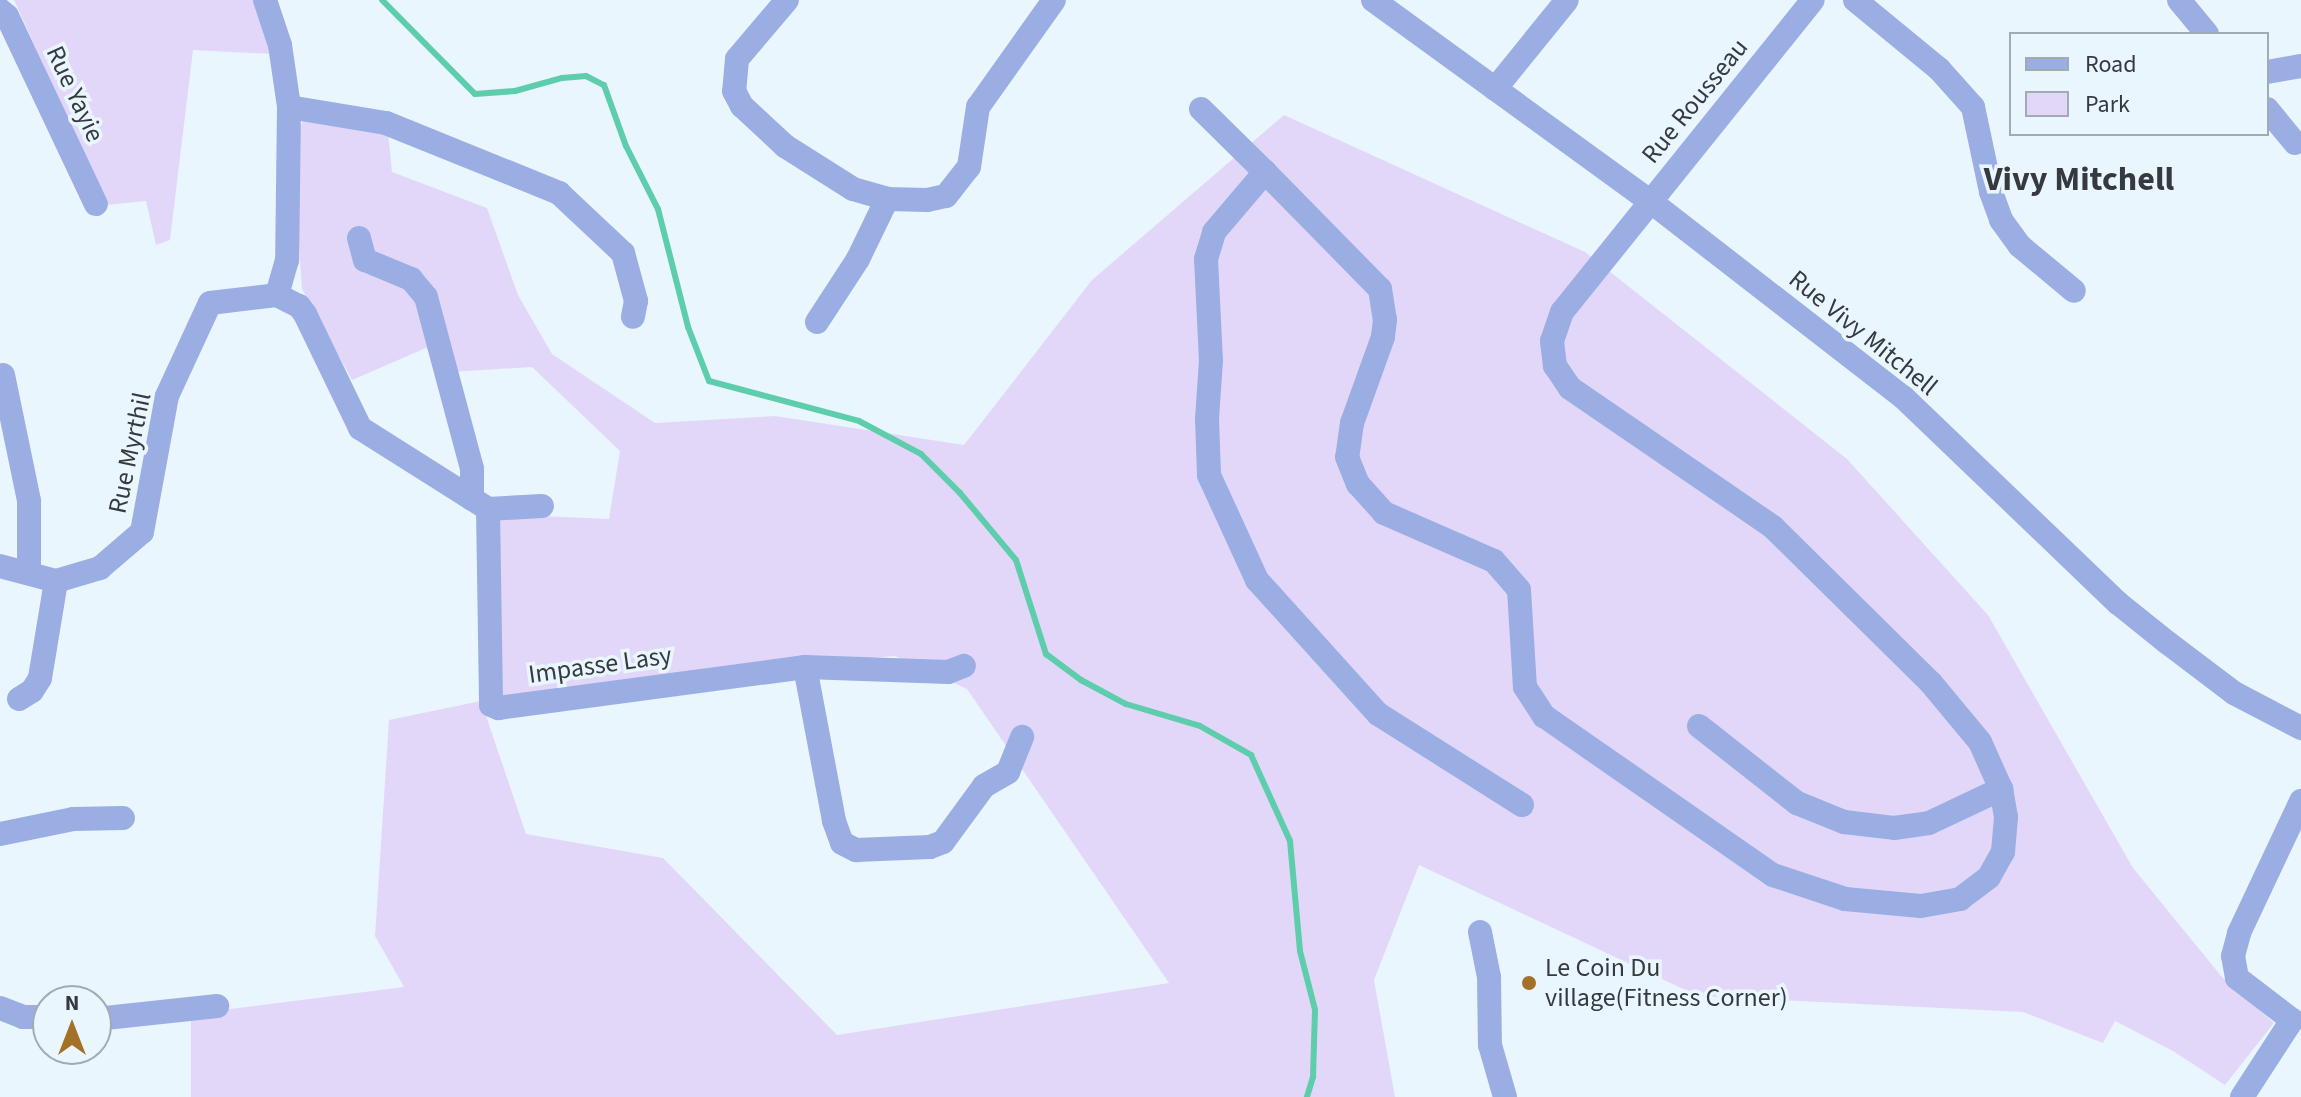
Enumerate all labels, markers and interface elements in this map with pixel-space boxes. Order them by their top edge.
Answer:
street label: Rue Rousseau [1635,32,1755,170]
legend [2009,32,2269,136]
street label: Rue Yayie [39,41,111,147]
text: Road [2085,47,2137,82]
text: Park [2085,87,2130,122]
district label: Vivy Mitchell [1984,160,2174,200]
street label: Rue Vivy Mitchell [1782,264,1944,402]
street label: Rue Myrthil [102,390,158,516]
street label: Impasse Lasy [526,640,674,690]
place label: Le Coin Du village(Fitness Corner) [1545,952,1788,1014]
marker: Le Coin Du village(Fitness Corner) [1520,974,1538,992]
north arrow [32,985,112,1065]
text: N [65,987,79,1019]

